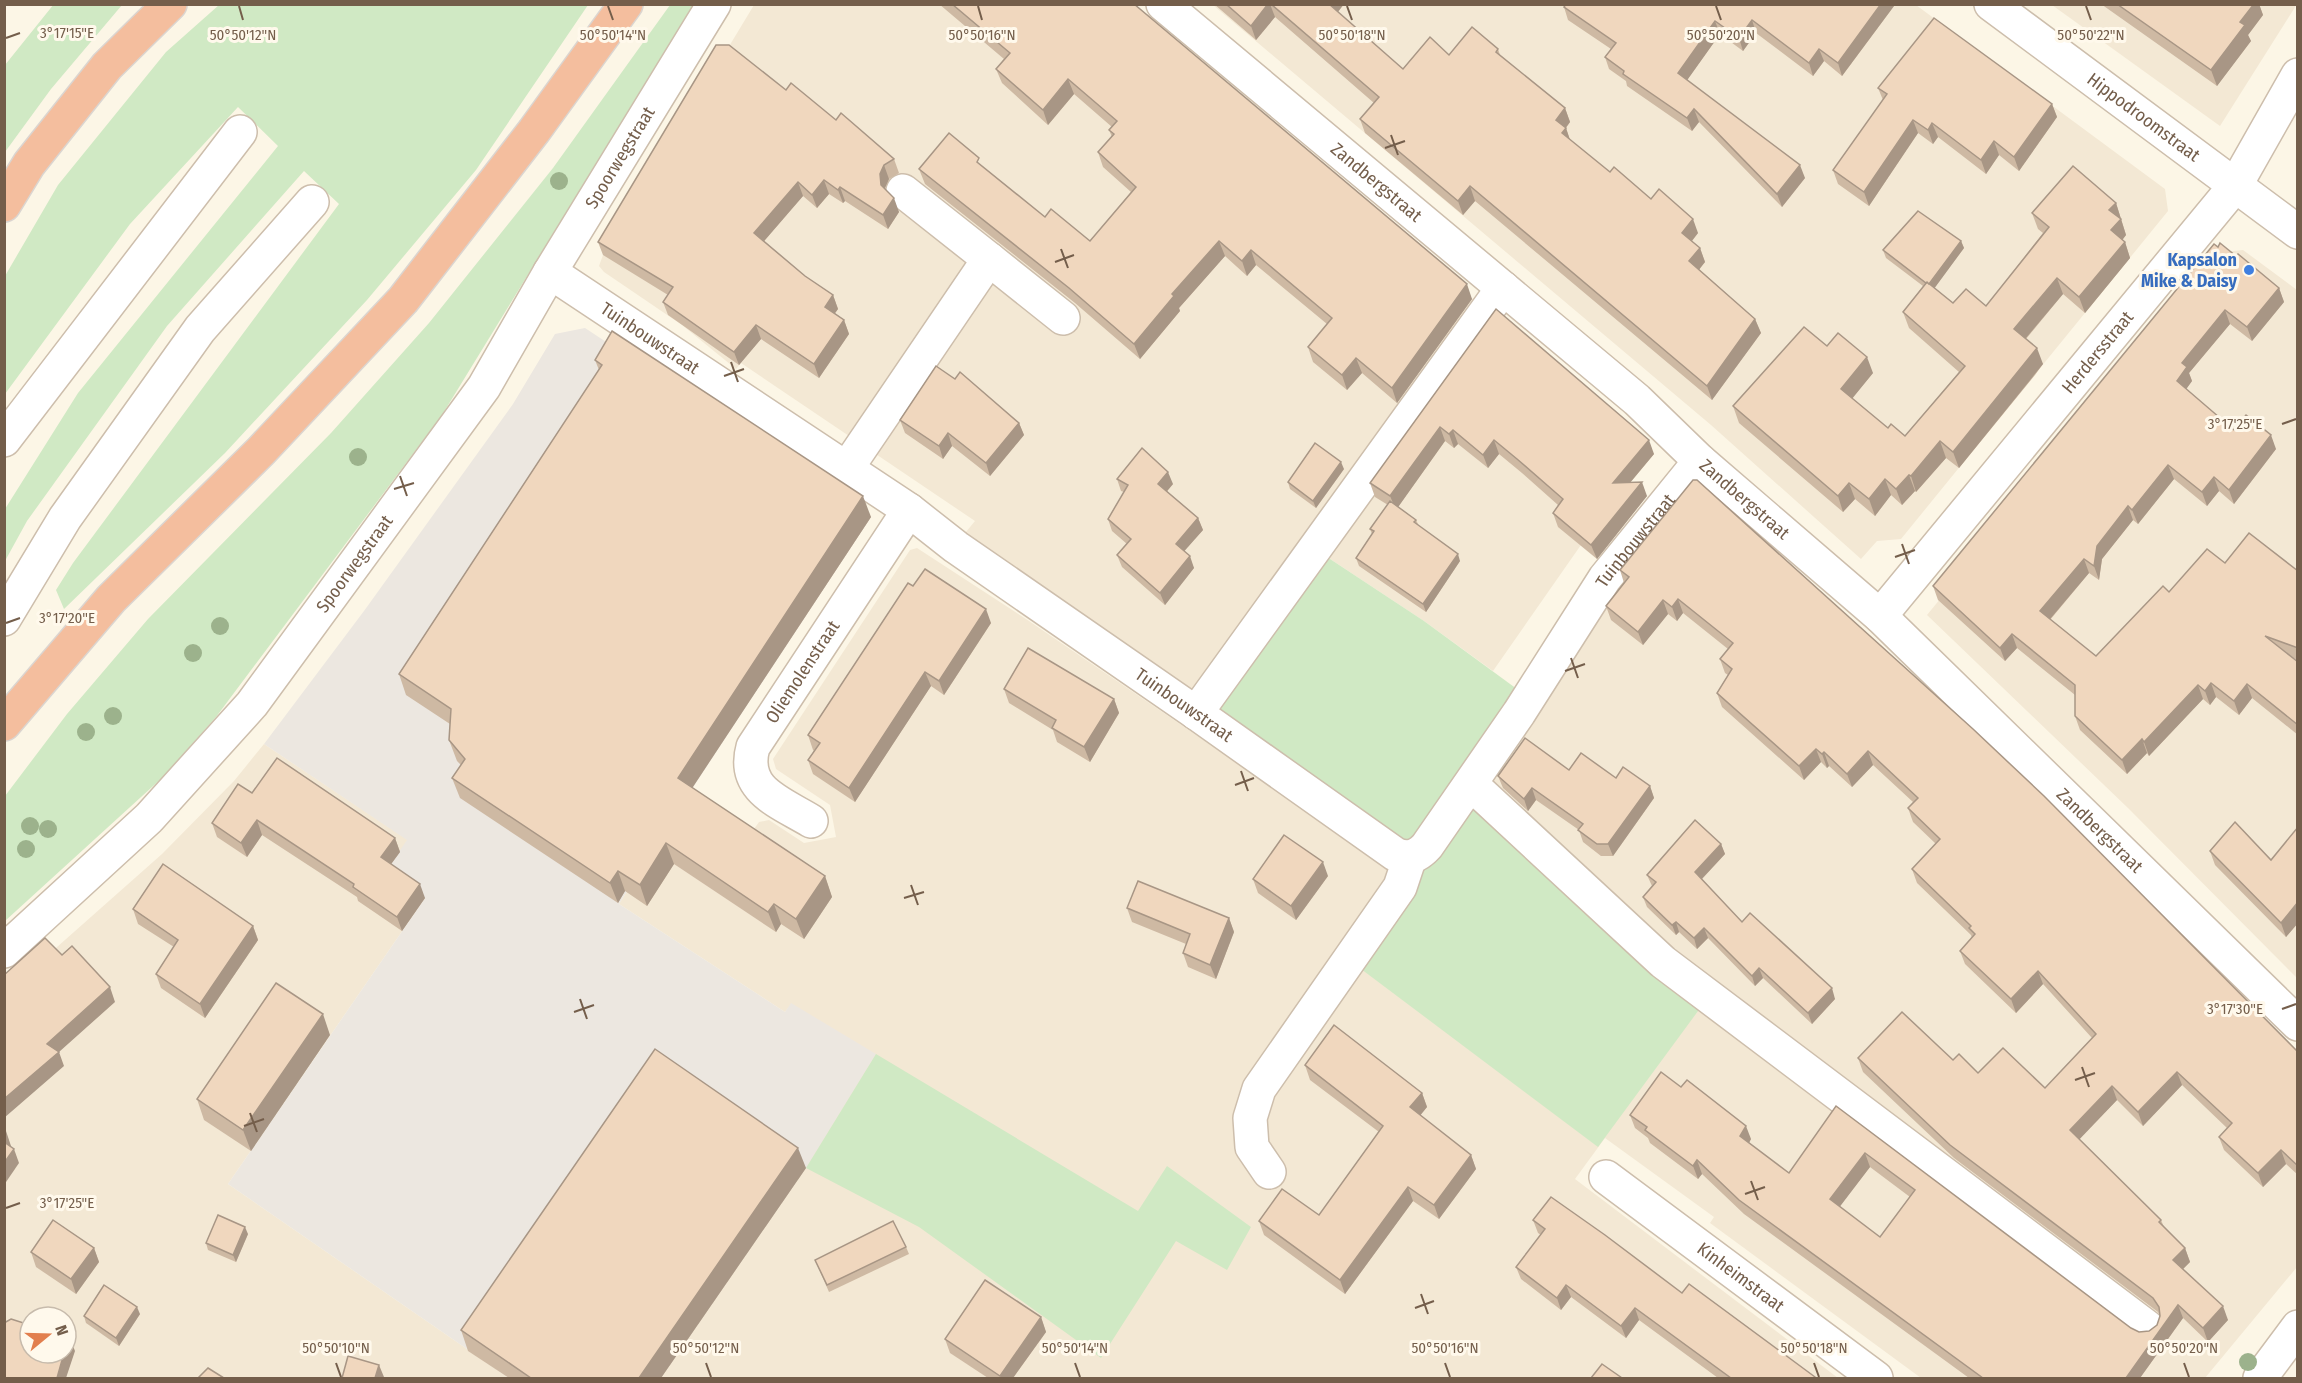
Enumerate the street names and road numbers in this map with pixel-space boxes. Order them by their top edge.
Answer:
street label: Hippodroomstraat [2083,68,2204,166]
street label: Spoorwegstraat [580,102,660,213]
street label: Zandbergstraat [1326,138,1426,227]
street label: Tuinbouwstraat [596,298,704,379]
street label: Herdersstraat [2057,306,2138,398]
street label: Zandbergstraat [1695,454,1794,544]
street label: Tuinbouwstraat [1591,489,1680,591]
street label: Spoorwegstraat [312,511,398,617]
street label: Oliemolenstraat [761,616,844,727]
street label: Tuinbouwstraat [1131,663,1237,747]
street label: Zandbergstraat [2052,784,2148,878]
street label: Kinheimstraat [1693,1238,1789,1317]

